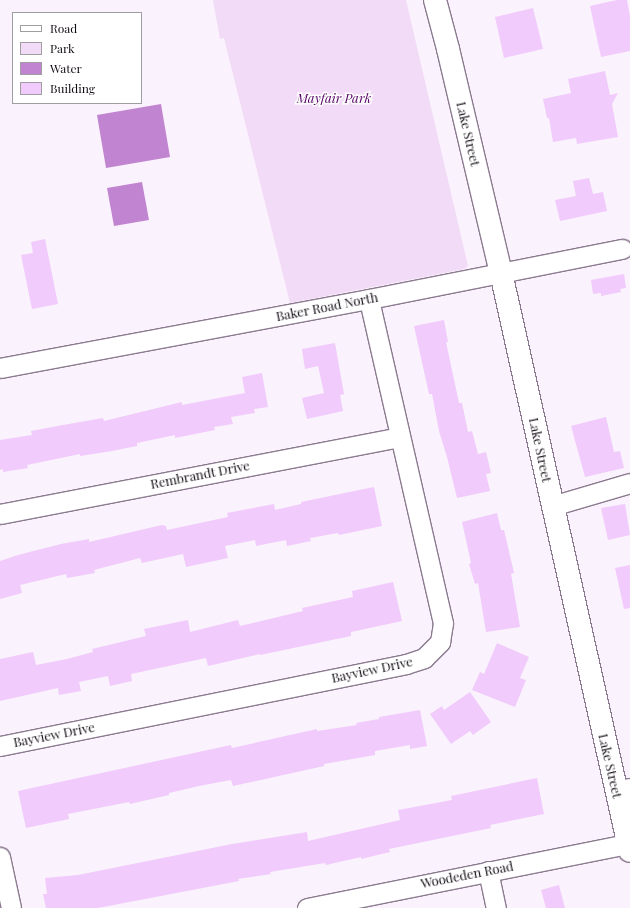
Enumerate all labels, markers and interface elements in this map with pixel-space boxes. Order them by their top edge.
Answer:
legend [12,12,142,104]
text: Road [50,20,77,36]
text: Park [50,40,75,56]
text: Water [50,60,82,76]
text: Building [50,80,95,96]
park label: Mayfair Park [297,90,371,106]
street label: Lake Street [453,100,483,168]
street label: Baker Road North [275,289,379,325]
street label: Lake Street [526,416,554,484]
street label: Rembrandt Drive [149,458,251,492]
street label: Bayview Drive [330,654,414,686]
street label: Bayview Drive [12,719,96,751]
street label: Lake Street [595,732,625,800]
street label: Woodeden Road [419,858,515,892]

